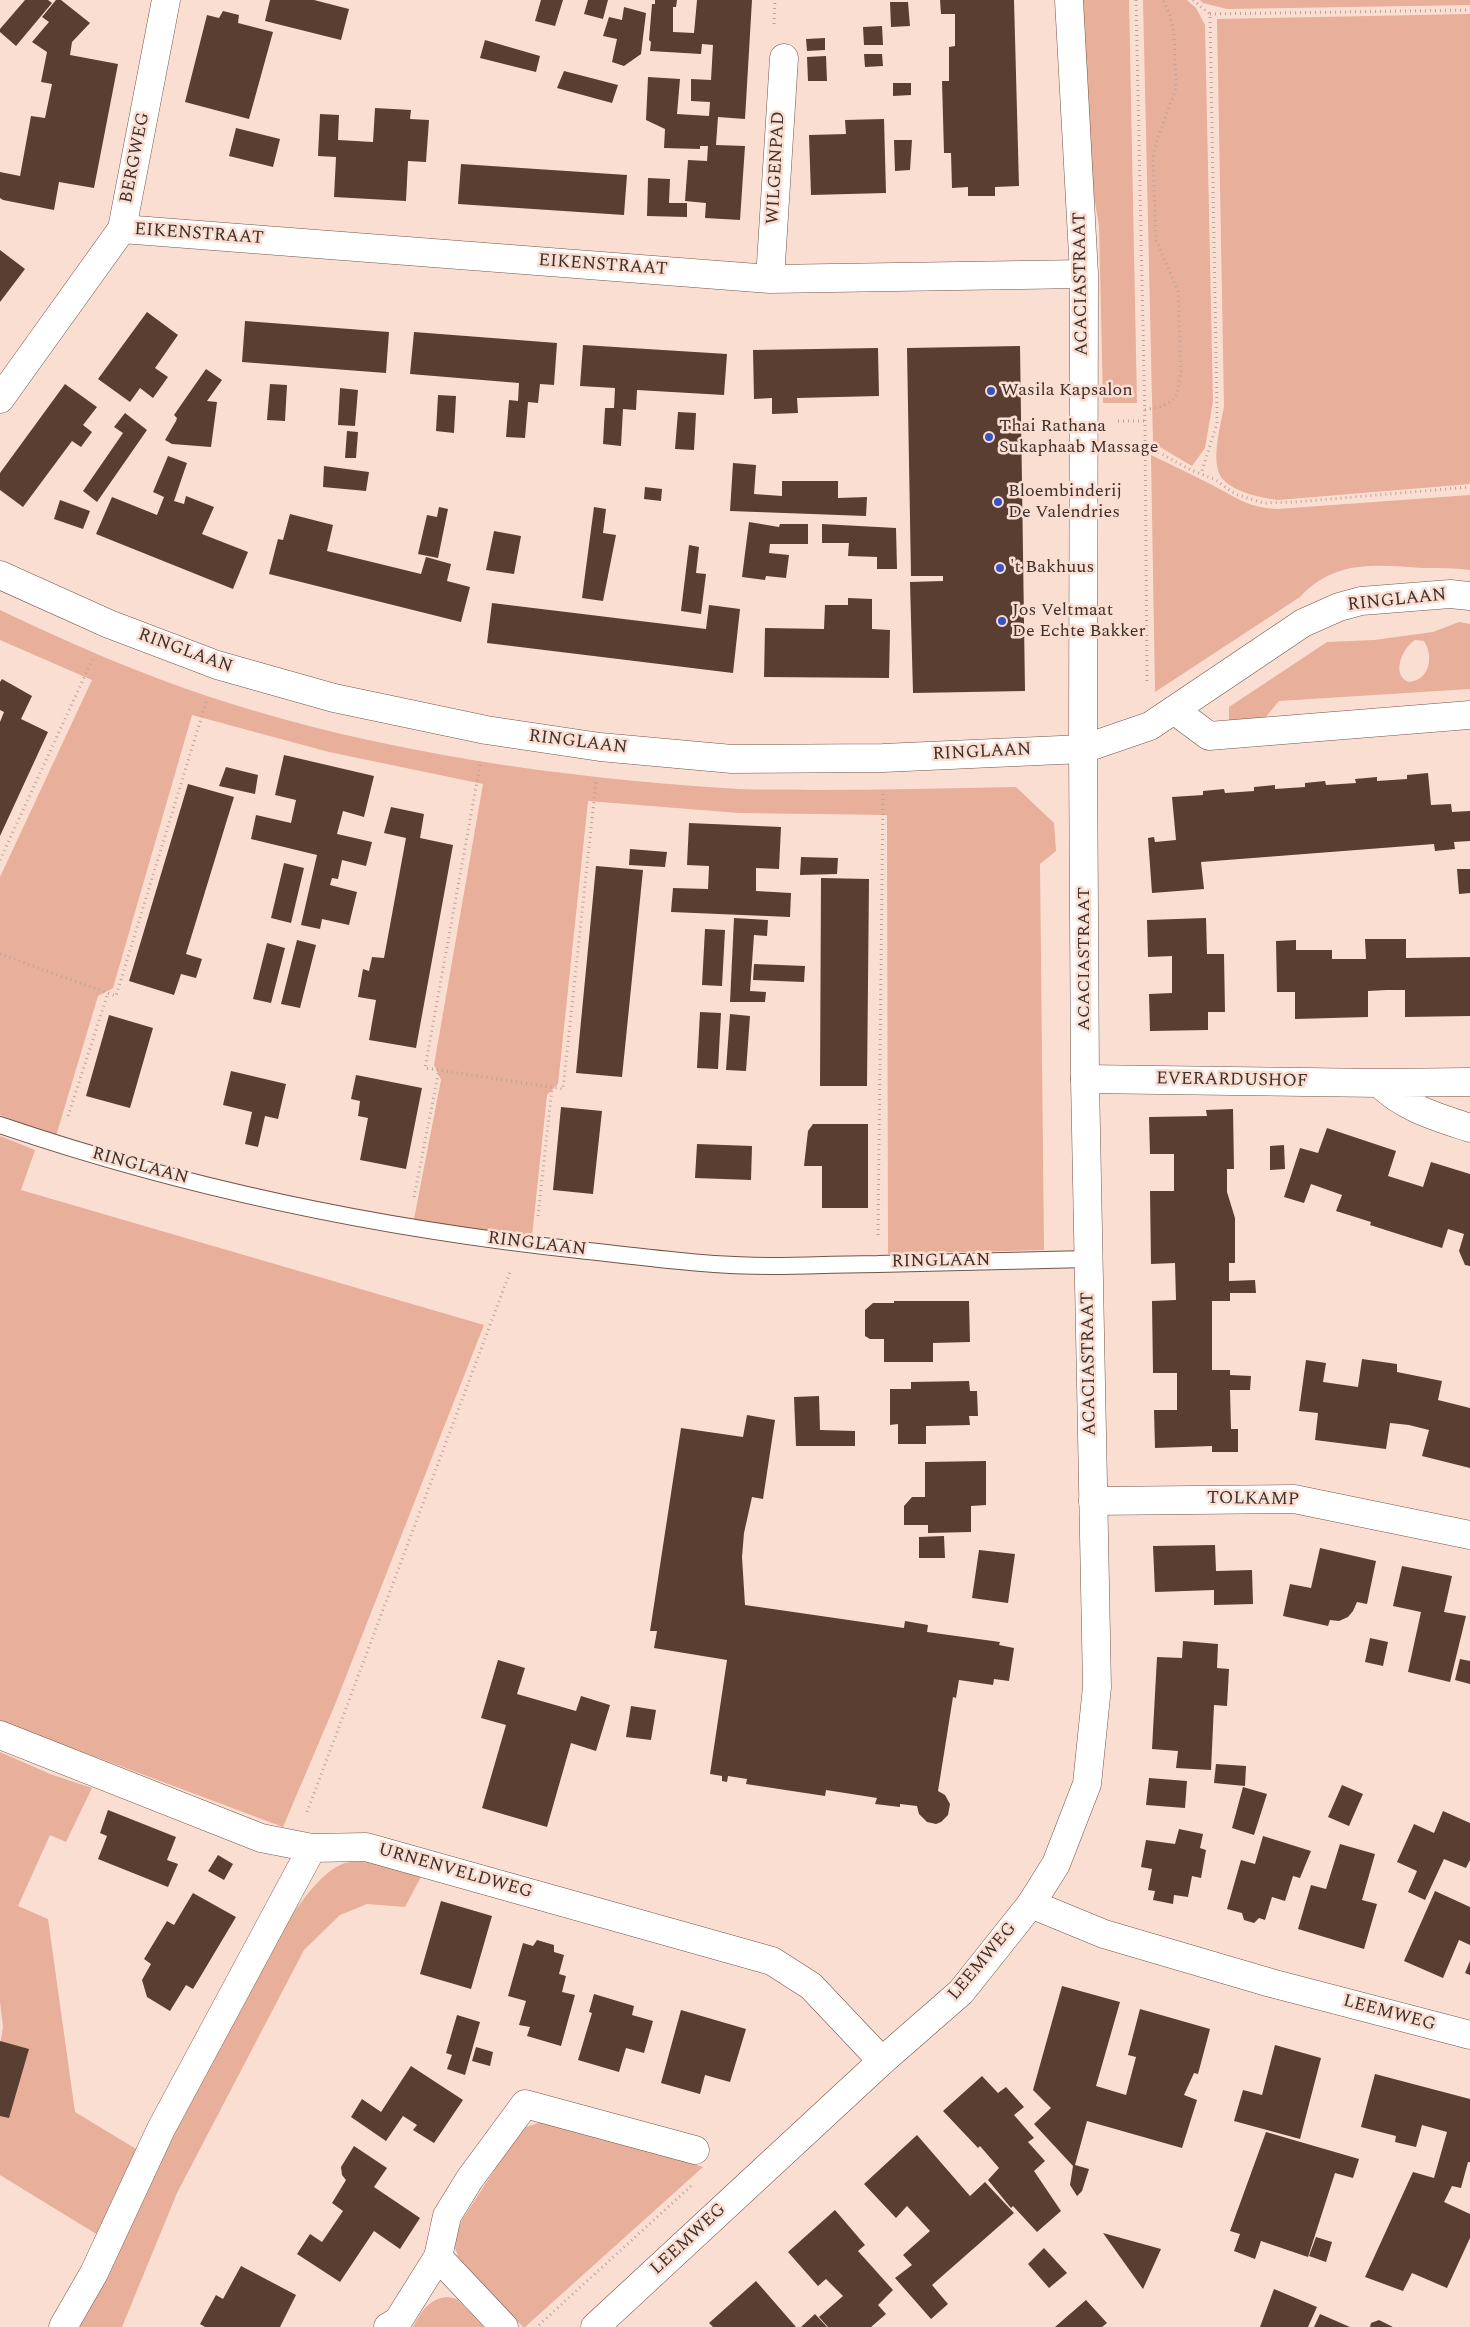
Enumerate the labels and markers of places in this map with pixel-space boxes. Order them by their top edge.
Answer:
place label: Wasila Kapsalon [1001,380,1133,402]
marker: Wasila Kapsalon [985,385,997,397]
place label: Thai Rathana Sukaphaab Massage [999,416,1158,458]
marker: Thai Rathana Sukaphaab Massage [983,431,995,443]
place label: Bloembinderij De Valendries [1008,481,1122,524]
marker: Bloembinderij De Valendries [992,496,1004,508]
place label: 't Bakhuus [1010,557,1094,579]
marker: 't Bakhuus [994,562,1006,574]
place label: Jos Veltmaat De Echte Bakker [1012,600,1146,642]
marker: Jos Veltmaat De Echte Bakker [996,615,1008,627]

